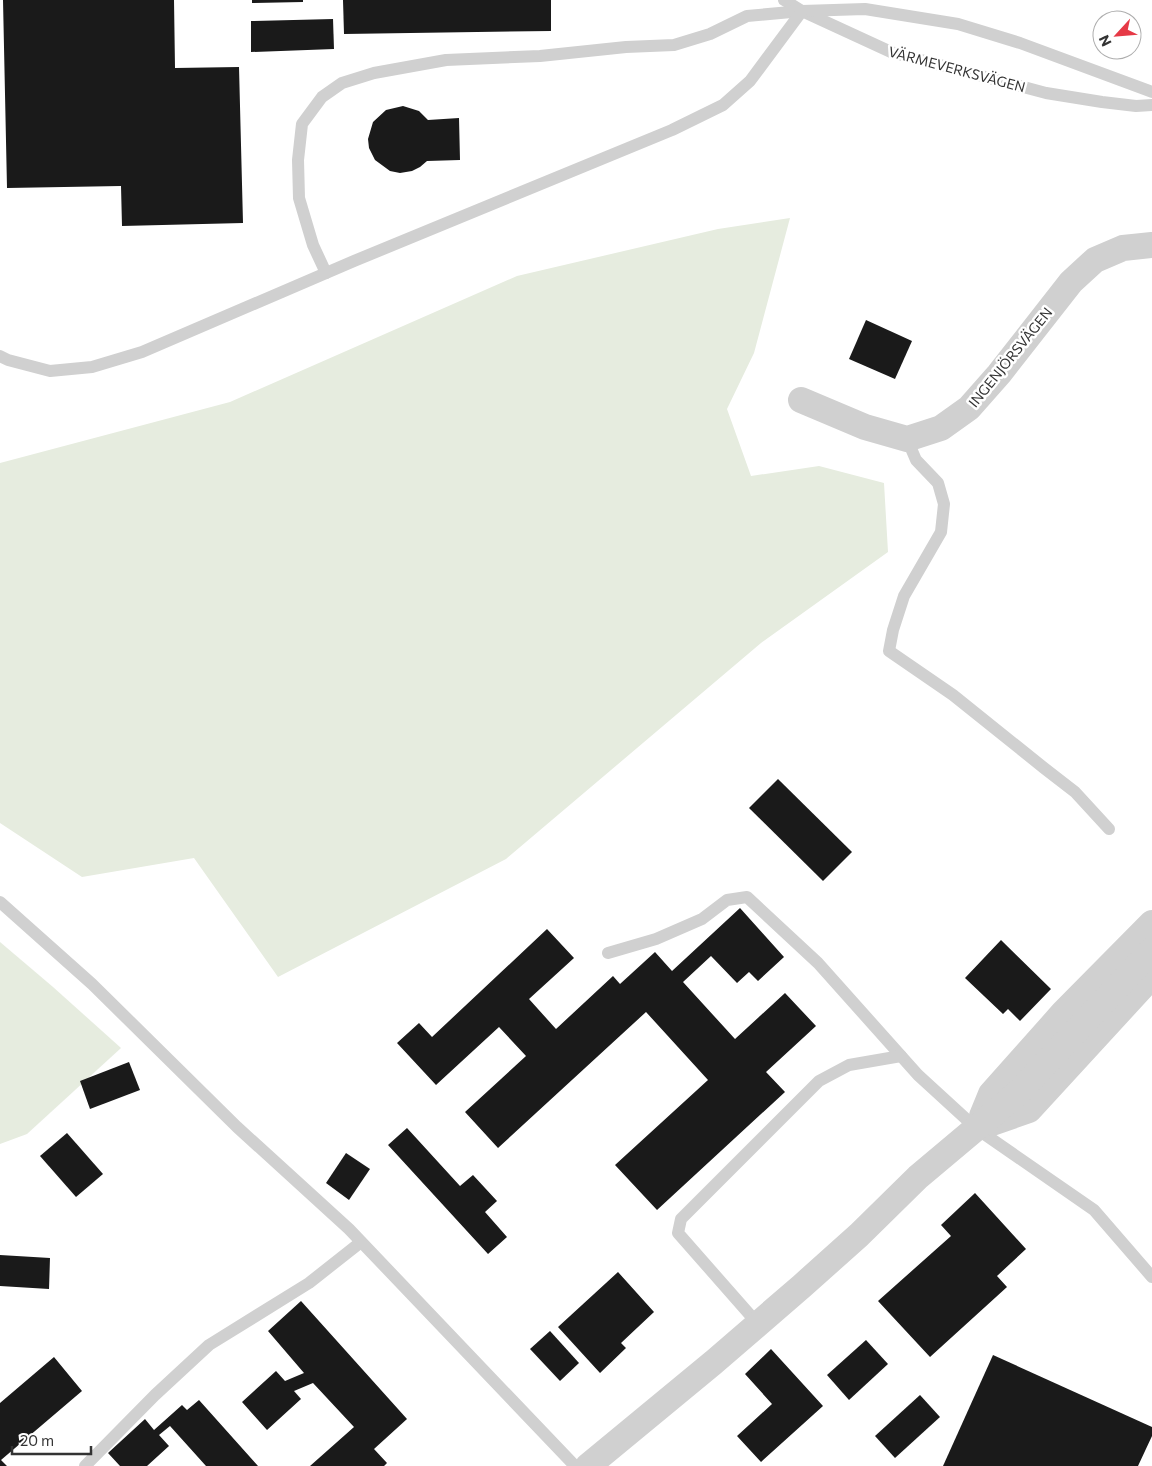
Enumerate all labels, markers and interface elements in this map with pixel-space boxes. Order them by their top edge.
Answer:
north arrow [1092,10,1142,60]
text: N [1095,32,1115,49]
street label: VÄRMEVERKSVÄGEN [887,43,1027,95]
street label: INGENJÖRSVÄGEN [965,304,1055,410]
scale bar [12,1424,91,1456]
text: 20 m [20,1431,54,1449]

